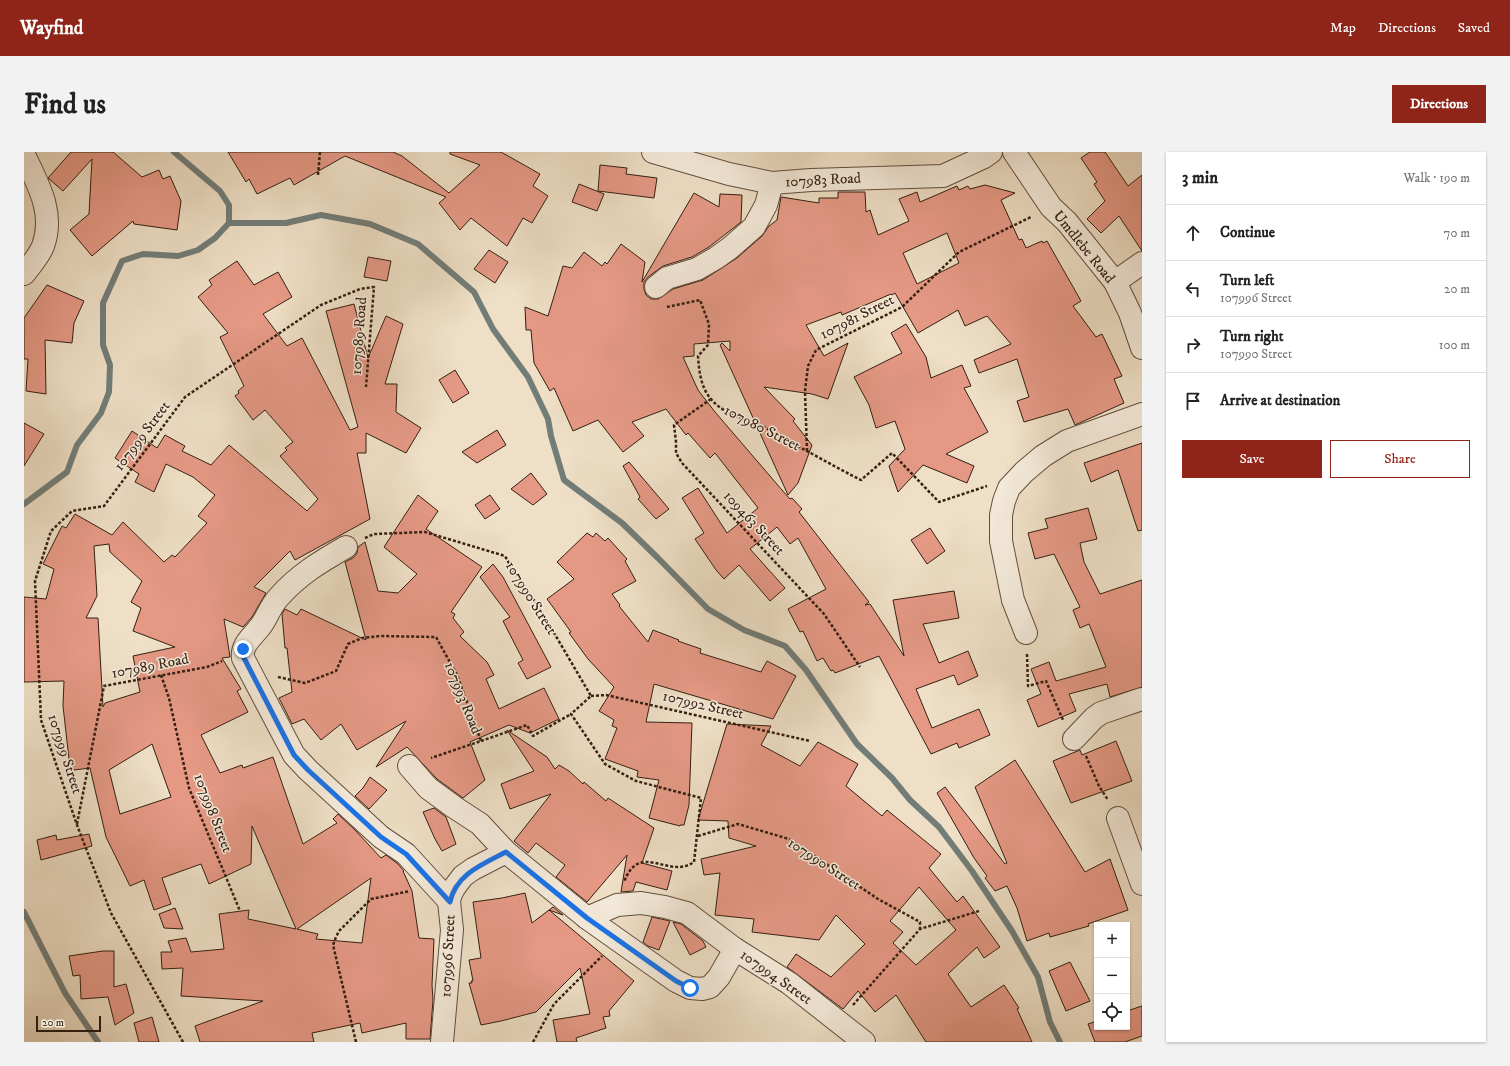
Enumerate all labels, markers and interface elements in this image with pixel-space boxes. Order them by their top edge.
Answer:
text: Wayfind [20,17,83,40]
text: Map [1330,19,1356,37]
text: Directions [1378,19,1436,37]
text: Saved [1458,19,1490,37]
button: Directions [1392,85,1486,123]
text: Find us [24,87,106,122]
text: 3 min [1182,167,1218,189]
street label: 107983 Road [784,168,862,191]
text: Walk · 190 m [1404,170,1470,186]
street label: Umdlebe Road [1049,207,1119,288]
icon: ahead [1182,222,1204,244]
text: Continue [1220,223,1275,242]
text: 70 m [1444,225,1470,241]
text: Turn left [1220,271,1274,290]
icon: left [1182,278,1204,300]
text: 20 m [1444,281,1470,297]
street label: 107981 Street [817,290,897,344]
text: 107996 Street [1220,290,1292,306]
street label: 107989 Road [347,296,371,376]
text: Turn right [1220,327,1283,346]
icon: right [1182,334,1204,356]
text: 100 m [1439,337,1470,353]
text: 107990 Street [1220,346,1292,362]
icon: arrive [1182,390,1204,412]
text: Arrive at destination [1220,391,1340,410]
street label: 107999 Street [110,397,175,475]
street label: 107980 Street [721,401,804,455]
button: Save [1182,440,1322,478]
button: Share [1330,440,1470,478]
street label: 109463 Street [719,487,789,560]
street label: 107990 Street [501,558,561,638]
route end [234,640,252,658]
street label: 107989 Road [110,649,191,683]
street label: 107993 Road [440,659,486,737]
street label: 107992 Street [661,686,745,724]
street label: 107999 Street [43,712,87,796]
street label: 107998 Street [189,771,237,855]
street label: 107990 Street [784,833,864,895]
street label: 107996 Street [436,914,460,998]
map controls [1094,922,1130,1030]
button: + [1094,922,1130,958]
street label: 107994 Street [736,945,816,1009]
button: − [1094,958,1130,994]
route start [681,979,699,997]
button: locate [1094,994,1130,1030]
scale bar [36,1014,101,1033]
text: 20 m [42,1016,64,1030]

